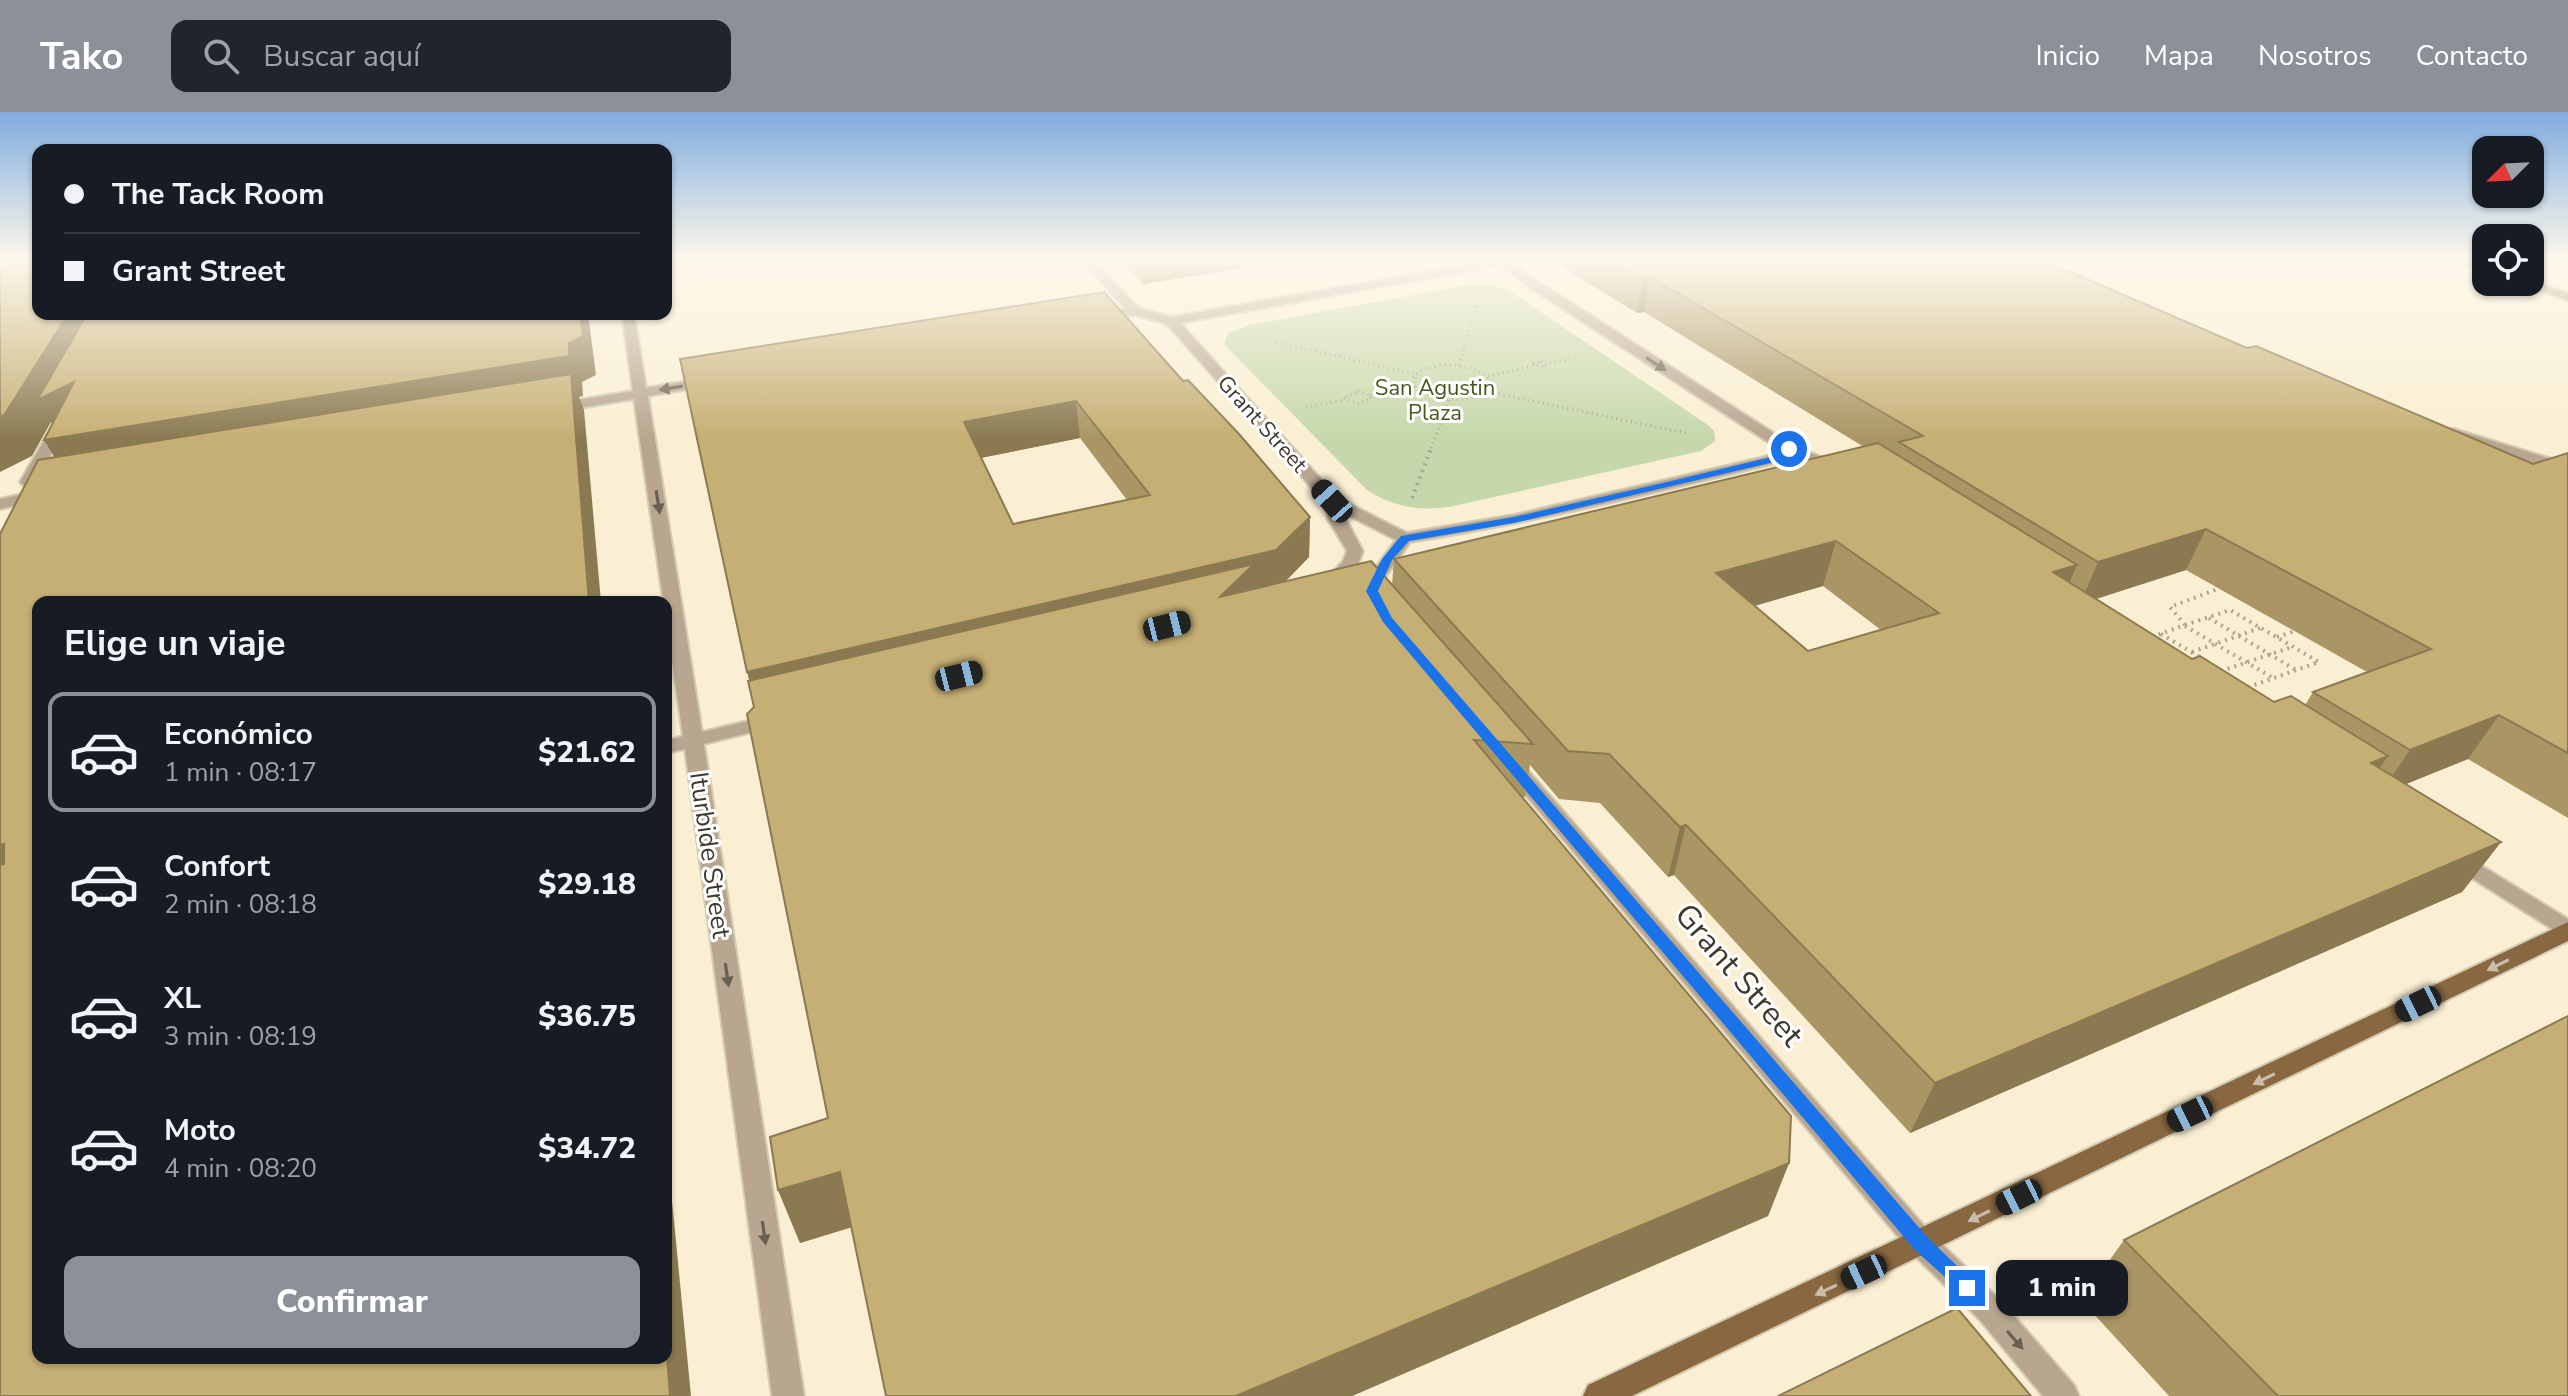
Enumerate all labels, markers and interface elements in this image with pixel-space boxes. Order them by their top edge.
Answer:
search box [171,20,731,92]
text: Tako [40,31,123,82]
icon: search [199,34,243,78]
text: Buscar aquí [263,36,420,77]
text: Inicio [2035,37,2100,75]
text: Mapa [2144,37,2214,75]
text: Nosotros [2258,37,2372,75]
text: Contacto [2416,37,2528,75]
north arrow [2472,136,2544,208]
map controls [2472,136,2544,296]
text: The Tack Room [112,174,325,215]
button: locate [2472,224,2544,296]
text: Grant Street [112,251,285,292]
one-way arrow [1645,356,1667,370]
street label: Grant Street [1210,369,1314,479]
park label: San Agustin Plaza [1375,373,1495,428]
one-way arrow [659,382,684,395]
route start [1771,431,1807,467]
car [1307,475,1357,527]
one-way arrow [652,489,664,514]
car [1141,609,1193,643]
text: Elige un viaje [64,619,285,668]
car [933,659,985,693]
text: Económico [164,714,313,755]
icon: car [68,716,140,788]
text: $21.62 [538,732,636,773]
text: 1 min · 08:17 [164,755,317,790]
street label: Iturbide Street [681,770,739,941]
text: Confort [164,846,270,887]
icon: car [68,848,140,920]
text: $29.18 [538,864,636,905]
text: 2 min · 08:18 [164,887,317,922]
street label: Grant Street [1665,894,1814,1056]
one-way arrow [2486,958,2509,972]
one-way arrow [721,963,734,988]
text: XL [164,978,201,1019]
icon: car [68,980,140,1052]
car [2391,983,2445,1025]
text: $36.75 [538,996,636,1037]
text: 3 min · 08:19 [164,1019,317,1054]
one-way arrow [2252,1072,2275,1086]
car [2163,1093,2217,1135]
text: Moto [164,1110,236,1151]
icon: car [68,1112,140,1184]
text: $34.72 [538,1128,636,1169]
text: 4 min · 08:20 [164,1151,317,1186]
car [1992,1176,2046,1218]
one-way arrow [1968,1210,1991,1223]
one-way arrow [758,1220,771,1245]
car [1837,1251,1891,1293]
button: Confirmar [64,1256,640,1348]
callout: 1 min [1995,1260,2127,1316]
route end [1949,1270,1985,1306]
text: 1 min [2028,1270,2096,1305]
one-way arrow [1814,1283,1838,1297]
one-way arrow [2006,1330,2023,1350]

